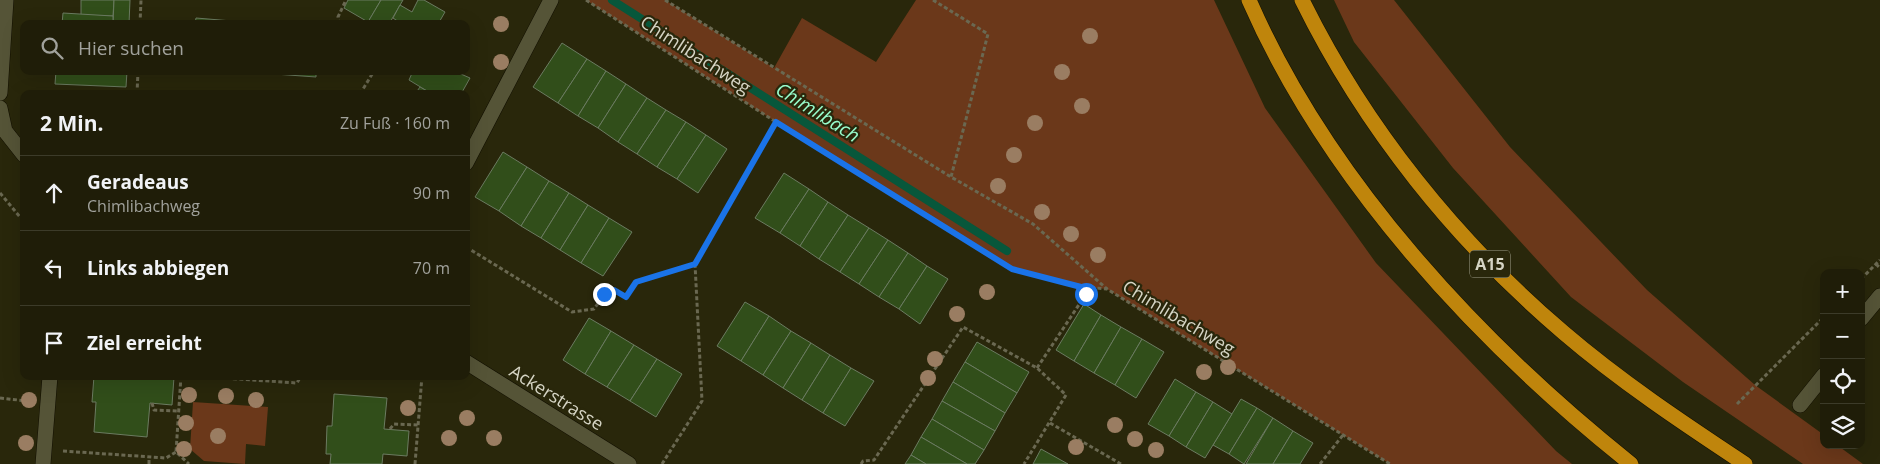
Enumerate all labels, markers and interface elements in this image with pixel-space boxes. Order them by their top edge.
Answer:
street label: Chimlibachweg [636,9,756,99]
search box [20,20,470,75]
icon: search [38,34,66,62]
text: Hier suchen [78,35,184,61]
water label: Chimlibach [771,76,865,148]
text: 2 Min. [40,109,103,137]
text: Zu Fuß · 160 m [340,112,450,134]
text: Geradeaus [87,169,189,195]
icon: ahead [40,179,68,207]
text: 90 m [413,182,450,204]
text: Chimlibachweg [87,195,200,217]
road number: A15 [1470,250,1510,278]
icon: left [40,254,68,282]
text: Links abbiegen [87,255,229,281]
text: 70 m [413,257,450,279]
map controls [1820,269,1865,449]
button: + [1820,269,1865,314]
street label: Chimlibachweg [1118,274,1240,360]
route end [593,283,616,306]
route start [1075,283,1098,306]
button: − [1820,314,1865,359]
icon: arrive [40,329,68,357]
text: Ziel erreicht [87,330,202,356]
street label: Ackerstrasse [505,359,609,435]
button: locate [1820,359,1865,404]
button: layers [1820,404,1865,449]

